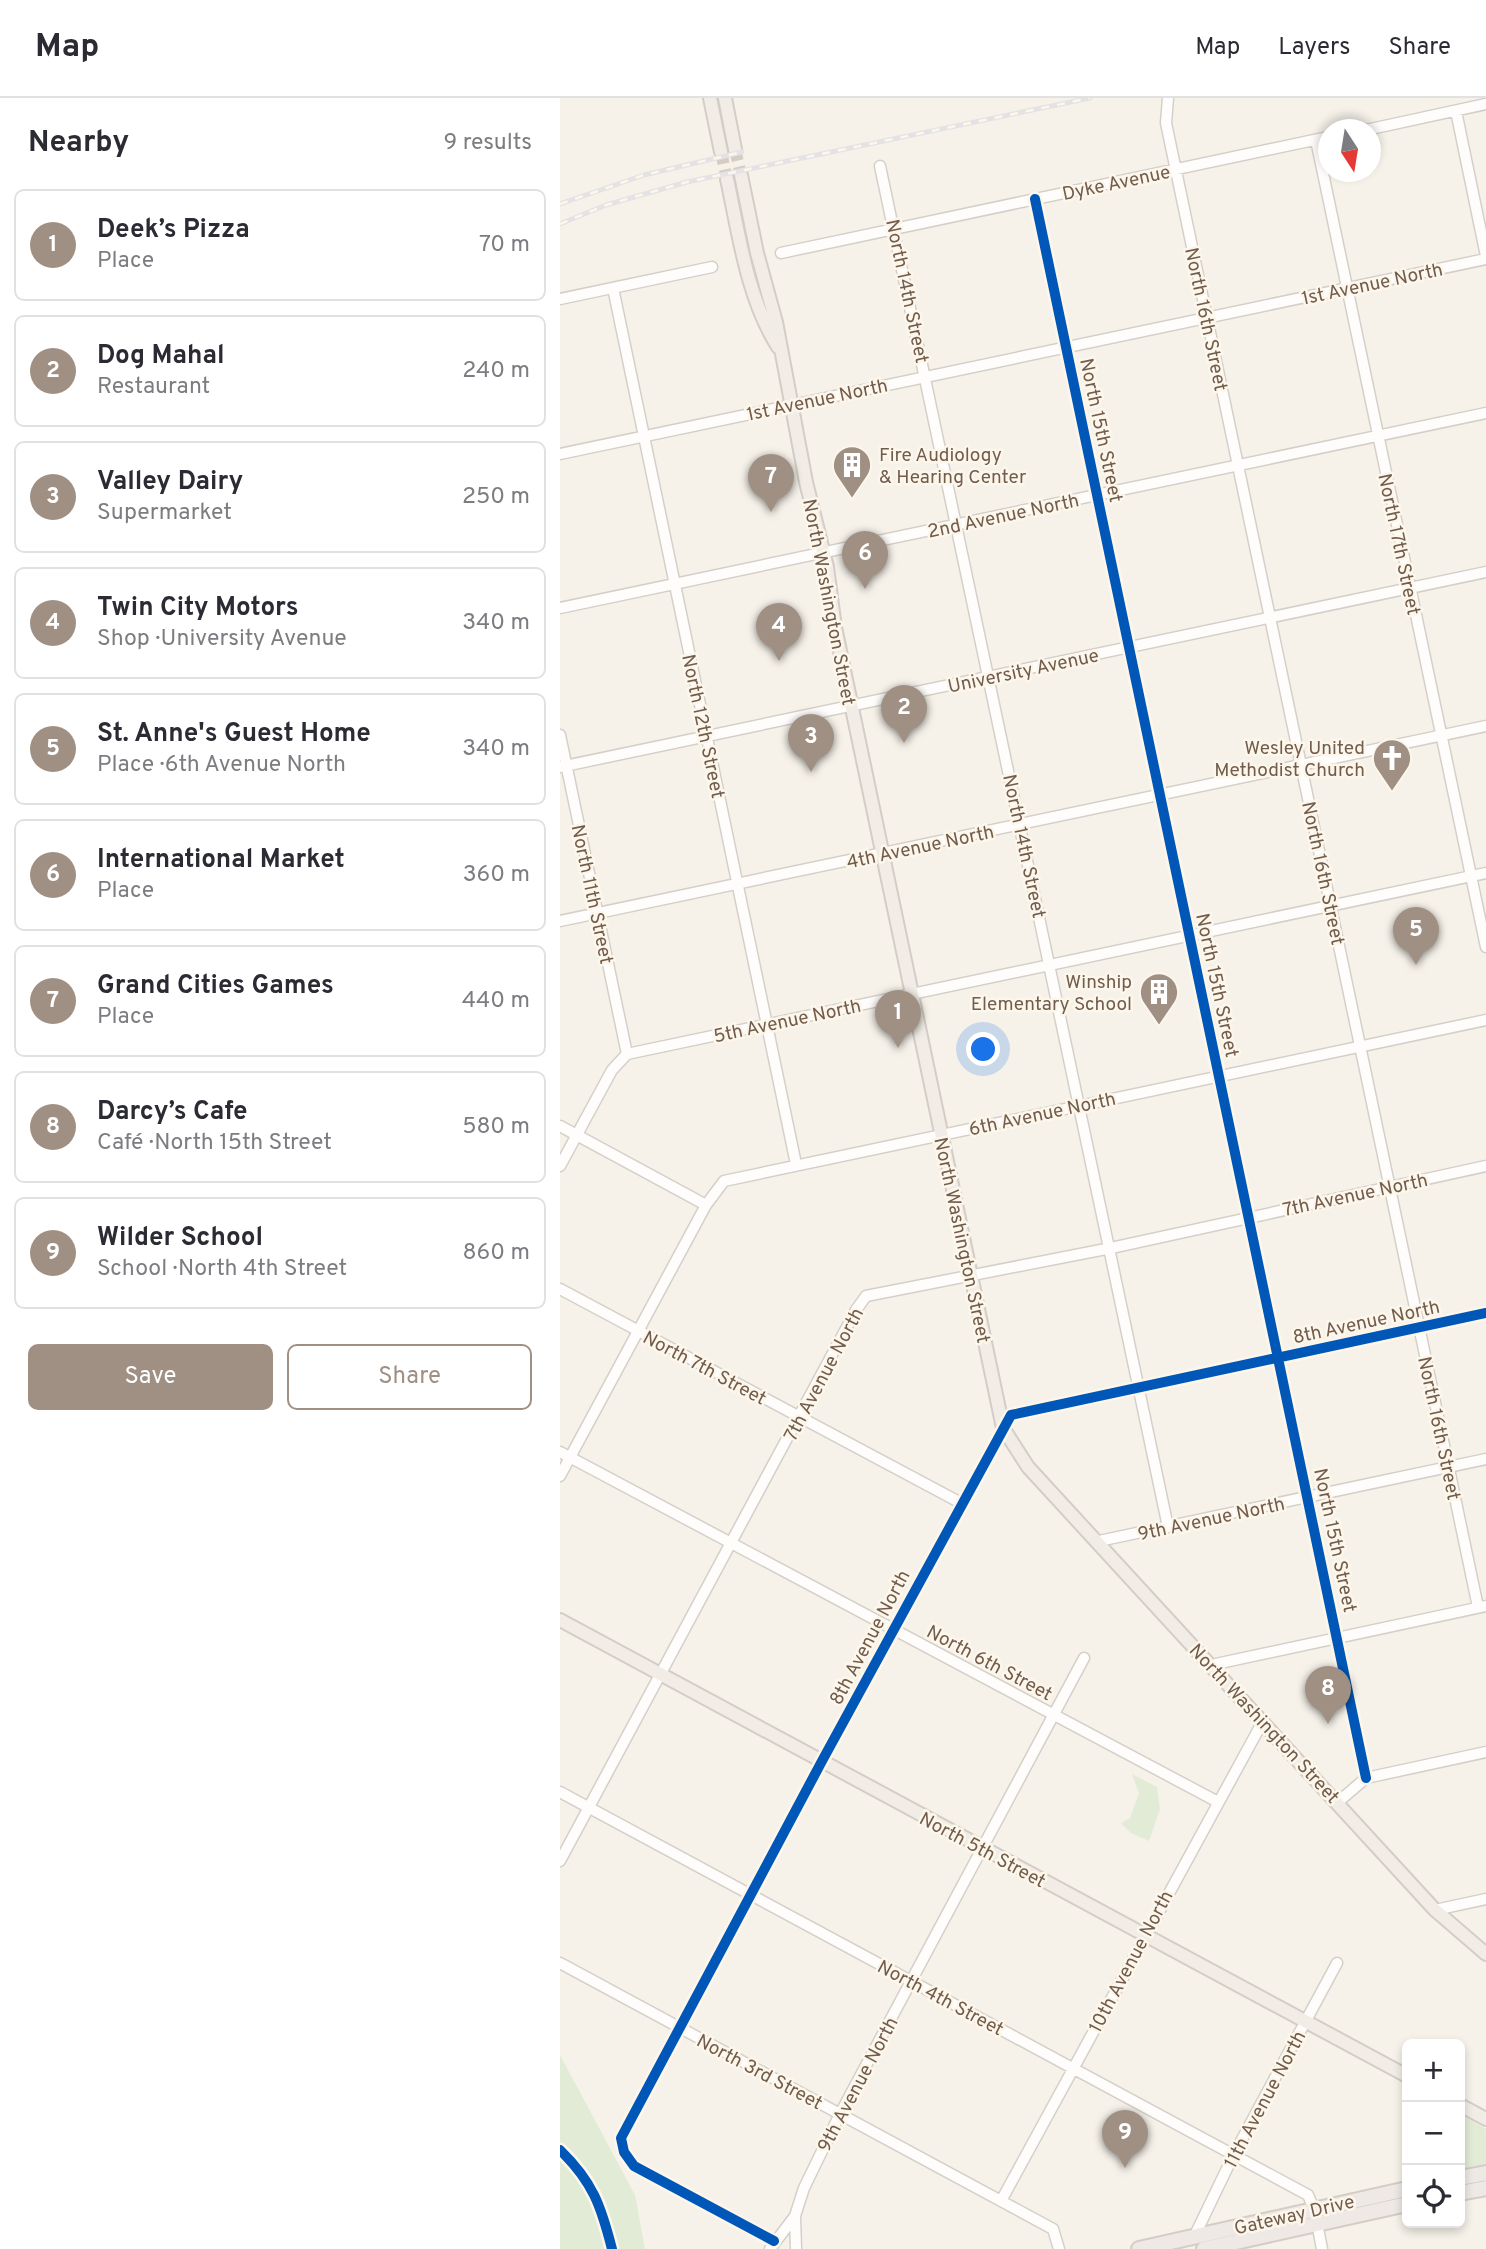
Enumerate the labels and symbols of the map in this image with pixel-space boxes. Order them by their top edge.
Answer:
north arrow [1318,119,1381,182]
street label: Dyke Avenue [1060,161,1173,207]
street label: North 14th Street [879,217,933,366]
street label: North 16th Street [1178,245,1232,393]
street label: 1st Avenue North [1300,258,1445,312]
street label: North 15th Street [1073,356,1127,505]
street label: 1st Avenue North [745,374,890,428]
building icon: Fire Audiology & Hearing Center [831,444,873,499]
place label: Fire Audiology & Hearing Center [879,444,1027,490]
pin: 7 [748,454,794,512]
street label: North 17th Street [1371,471,1425,617]
street label: 2nd Avenue North [926,489,1081,545]
street label: North Washington Street [796,497,860,708]
pin: 6 [842,531,888,589]
pin: 4 [756,603,802,661]
street label: University Avenue [946,644,1101,700]
street label: North 12th Street [675,652,729,801]
pin: 2 [881,685,927,743]
pin: 3 [788,714,834,772]
place label: Wesley United Methodist Church [1214,737,1365,783]
church icon: Wesley United Methodist Church [1371,737,1413,792]
street label: North 14th Street [996,772,1050,921]
street label: North 16th Street [1295,799,1349,947]
street label: 4th Avenue North [844,821,996,875]
street label: North 11th Street [565,822,618,966]
pin: 5 [1393,907,1439,965]
street label: North 15th Street [1189,911,1243,1060]
place label: Winship Elementary School [971,971,1132,1017]
building icon: Winship Elementary School [1138,971,1180,1026]
pin: 1 [875,990,921,1048]
street label: 5th Avenue North [711,995,863,1049]
your location [966,1032,1000,1066]
street label: 6th Avenue North [967,1088,1118,1142]
street label: North Washington Street [927,1135,995,1346]
street label: 7th Avenue North [1281,1169,1430,1223]
street label: 8th Avenue North [1291,1296,1442,1350]
street label: 7th Avenue North [779,1304,870,1446]
street label: North 7th Street [638,1326,770,1411]
street label: North 16th Street [1411,1354,1465,1502]
street label: North 15th Street [1307,1466,1361,1615]
street label: 9th Avenue North [1136,1493,1287,1547]
street label: 8th Avenue North [825,1566,916,1710]
street label: North 6th Street [922,1620,1056,1707]
street label: North Washington Street [1183,1639,1344,1809]
pin: 8 [1305,1666,1351,1724]
street label: North 5th Street [915,1807,1049,1894]
street label: 10th Avenue North [1084,1887,1179,2037]
street label: North 4th Street [873,1955,1007,2042]
street label: 9th Avenue North [813,2013,905,2157]
street label: 11th Avenue North [1219,2027,1312,2173]
street label: North 3rd Street [692,2029,826,2116]
pin: 9 [1102,2110,1148,2168]
street label: Gateway Drive [1232,2190,1357,2241]

